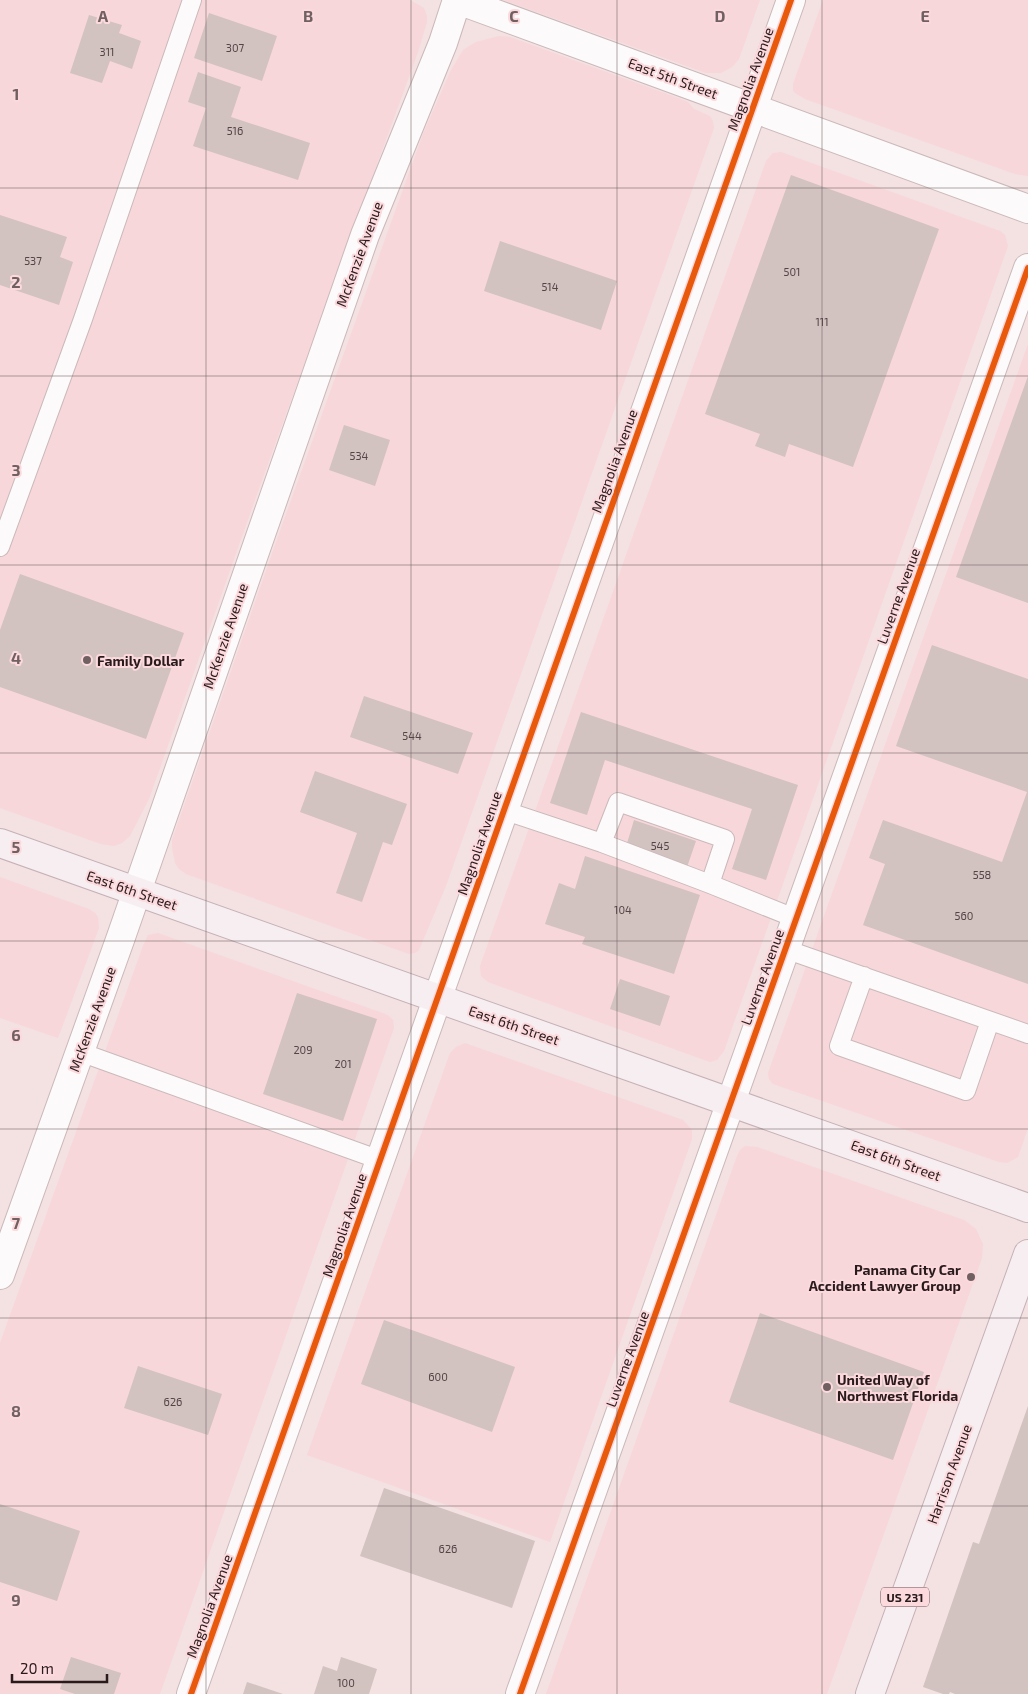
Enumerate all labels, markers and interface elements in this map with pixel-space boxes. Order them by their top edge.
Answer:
text: A [98,6,109,25]
text: B [303,6,313,25]
text: C [509,6,519,25]
text: D [715,6,726,25]
text: E [920,6,930,25]
street label: Magnolia Avenue [723,25,777,133]
house number: 307 [226,41,245,54]
house number: 311 [100,45,114,58]
street label: East 5th Street [626,54,720,102]
text: 1 [13,84,19,103]
house number: 516 [227,124,243,137]
street label: McKenzie Avenue [332,199,386,309]
house number: 537 [24,254,42,267]
house number: 501 [784,265,800,278]
text: 2 [11,272,21,291]
house number: 514 [541,280,559,293]
house number: 111 [815,315,829,328]
street label: Magnolia Avenue [587,407,641,515]
house number: 534 [350,449,369,462]
text: 3 [11,460,21,479]
street label: Luverne Avenue [873,546,923,646]
street label: McKenzie Avenue [199,581,251,691]
text: 4 [11,648,21,667]
place label: Family Dollar [97,652,185,669]
marker: Family Dollar [81,654,93,666]
house number: 544 [402,729,422,742]
street label: Magnolia Avenue [453,789,505,897]
text: 5 [12,837,21,856]
house number: 545 [651,839,669,852]
street label: East 6th Street [85,867,179,913]
house number: 558 [973,868,991,881]
house number: 104 [614,903,632,916]
house number: 560 [955,909,973,922]
street label: Luverne Avenue [737,927,787,1027]
street label: McKenzie Avenue [65,964,119,1074]
street label: East 6th Street [467,1002,561,1048]
text: 6 [11,1025,21,1044]
house number: 209 [293,1043,313,1056]
house number: 201 [334,1057,352,1070]
street label: East 6th Street [849,1136,943,1184]
street label: Magnolia Avenue [318,1171,370,1279]
text: 7 [12,1213,21,1232]
place label: Panama City Car Accident Lawyer Group [809,1261,961,1294]
marker: Panama City Car Accident Lawyer Group [965,1271,977,1283]
street label: Luverne Avenue [602,1309,652,1409]
house number: 600 [428,1370,448,1383]
place label: United Way of Northwest Florida [837,1371,958,1404]
marker: United Way of Northwest Florida [821,1381,833,1393]
house number: 626 [164,1395,182,1408]
text: 8 [11,1401,21,1420]
street label: Harrison Avenue [923,1422,975,1526]
house number: 626 [439,1542,457,1555]
street label: Magnolia Avenue [182,1552,236,1660]
road number: US 231 [881,1588,929,1606]
text: 9 [11,1590,21,1609]
scale bar [12,1652,108,1684]
text: 20 m [20,1659,54,1677]
house number: 100 [337,1676,355,1689]

